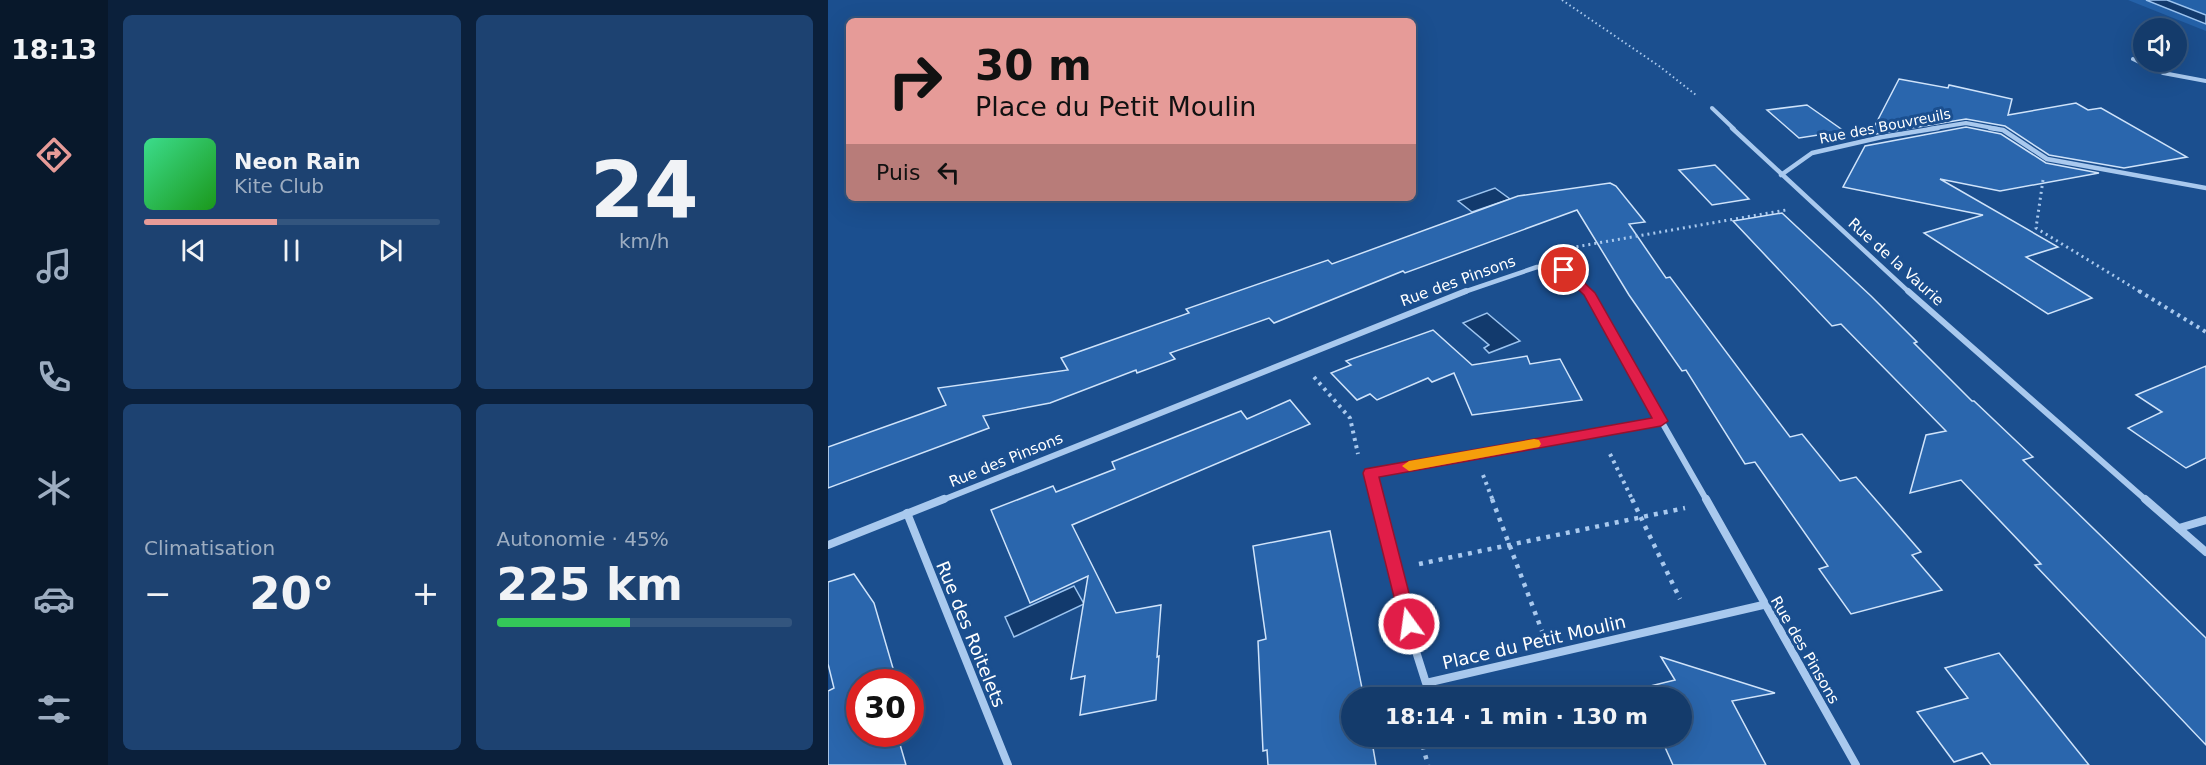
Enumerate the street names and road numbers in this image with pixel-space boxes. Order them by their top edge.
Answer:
street label: Rue des Bouvreuils [1818,105,1952,147]
street label: Rue de la Vaurie [1845,214,1947,310]
street label: Rue des Pinsons [1398,252,1518,310]
street label: Rue des Pinsons [946,429,1066,491]
street label: Rue des Roitelets [932,558,1010,710]
street label: Rue des Pinsons [1767,593,1843,707]
street label: Place du Petit Moulin [1440,611,1628,673]

